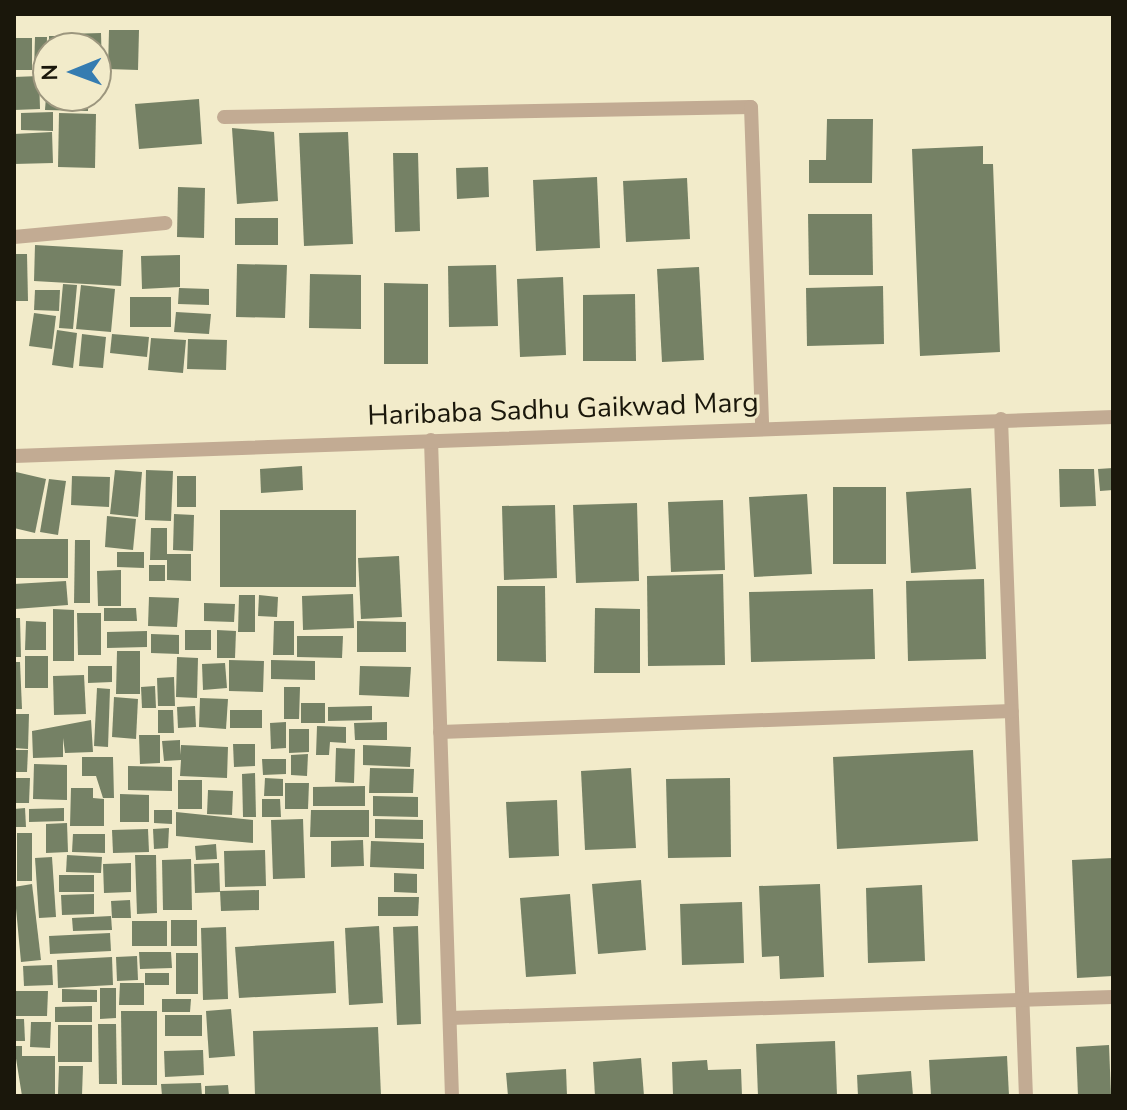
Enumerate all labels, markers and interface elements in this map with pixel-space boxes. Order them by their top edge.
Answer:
north arrow [32,32,112,112]
text: N [35,64,65,81]
street label: Haribaba Sadhu Gaikwad Marg [367,385,759,433]

